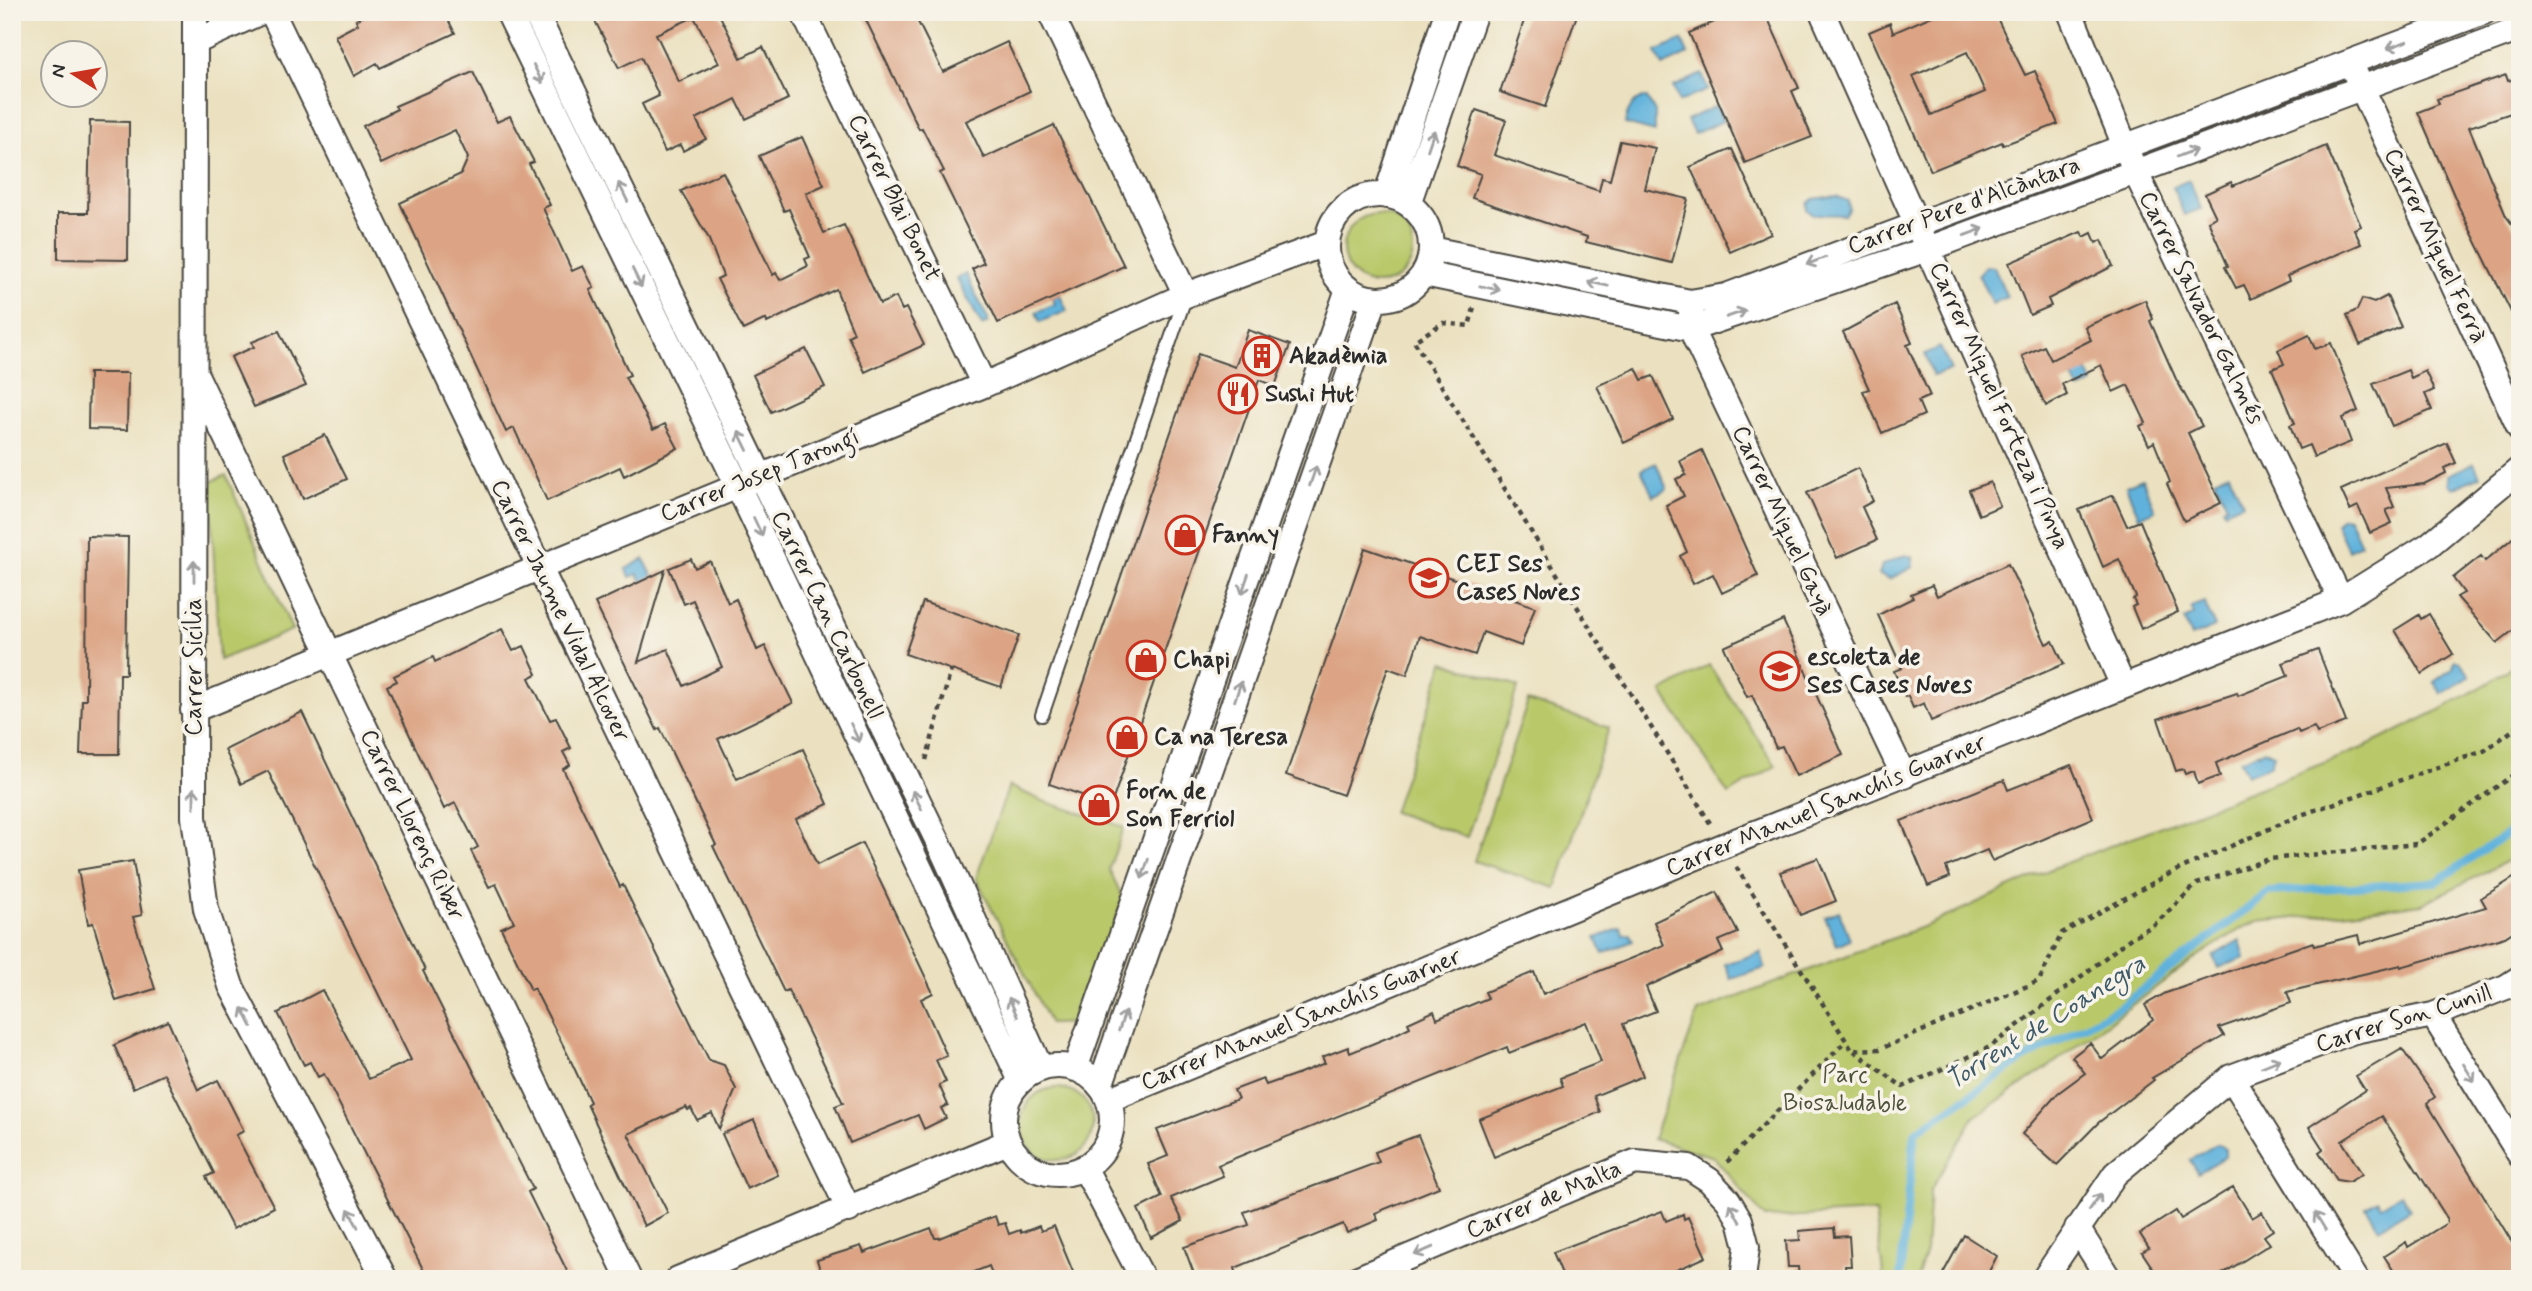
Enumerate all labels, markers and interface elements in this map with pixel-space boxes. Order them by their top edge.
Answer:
north arrow [38,38,108,108]
one-way arrow [2387,40,2409,52]
text: N [45,62,72,80]
one-way arrow [531,63,545,84]
street label: Carrer Blai Bonet [840,109,948,287]
one-way arrow [1426,129,1438,151]
street label: Carrer Miquel Ferrà [2376,143,2494,349]
one-way arrow [2176,146,2198,159]
street label: Carrer Pere d'Alcàntara [1843,149,2085,263]
one-way arrow [615,182,629,203]
street label: Carrer Salvador Galmés [2131,186,2271,430]
one-way arrow [1962,225,1984,237]
one-way arrow [1806,256,1828,268]
street label: Carrer Miquel Forteza i Pinya [1921,257,2077,555]
one-way arrow [631,267,645,288]
one-way arrow [1587,276,1610,290]
one-way arrow [1478,281,1501,295]
one-way arrow [1724,307,1746,319]
building icon: Akadèmia [1241,335,1283,377]
place label: Akadèmia [1289,341,1388,372]
restaurant icon: Sushi Hut [1217,373,1259,415]
place label: Sushi Hut [1265,379,1354,410]
street label: Carrer Miquel Gayà [1724,421,1840,621]
street label: Carrer Josep Tarongí [656,422,865,533]
one-way arrow [736,431,750,452]
one-way arrow [1308,466,1320,488]
street label: Carrer Jaume Vidal Alcover [483,475,637,747]
street label: Carrer Can Carbonell [763,506,891,724]
shop icon: Fanny [1164,514,1206,556]
one-way arrow [752,516,765,537]
place label: Fanny [1212,520,1279,551]
place label: CEI Ses Cases Noves [1456,549,1580,608]
school or university icon: CEI Ses Cases Noves [1408,557,1450,599]
one-way arrow [187,559,201,582]
one-way arrow [1238,573,1250,595]
street label: Carrer Sicília [179,598,210,736]
shop icon: Chapi [1125,639,1167,681]
place label: escoleta de Ses Cases Noves [1807,642,1973,701]
place label: Chapi [1173,645,1230,676]
school or university icon: escoleta de Ses Cases Noves [1759,650,1801,692]
one-way arrow [1232,680,1245,702]
shop icon: Ca na Teresa [1106,716,1148,758]
one-way arrow [849,722,863,743]
place label: Ca na Teresa [1154,722,1288,753]
street label: Carrer Llorenç Riber [352,724,472,926]
street label: Carrer Manuel Sanchís Guarner [1661,727,1991,884]
place label: Forn de Son Ferriol [1126,776,1234,835]
shop icon: Forn de Son Ferriol [1078,784,1120,826]
one-way arrow [187,787,201,810]
one-way arrow [910,790,924,811]
one-way arrow [1138,857,1150,879]
street label: Carrer Manuel Sanchís Guarner [1136,941,1466,1098]
water label: Torrent de Coanegra [1940,948,2154,1100]
street label: Carrer Son Cunill [2312,977,2496,1061]
one-way arrow [1006,996,1019,1018]
one-way arrow [240,1007,253,1028]
one-way arrow [1117,1011,1129,1033]
one-way arrow [2260,1056,2282,1069]
park label: Parc Biosaludable [1783,1060,1907,1119]
one-way arrow [2462,1063,2476,1083]
street label: Carrer de Malta [1462,1153,1626,1247]
one-way arrow [2088,1193,2102,1212]
one-way arrow [1728,1203,1741,1224]
one-way arrow [346,1209,360,1229]
one-way arrow [2312,1211,2326,1231]
one-way arrow [1413,1245,1435,1258]

